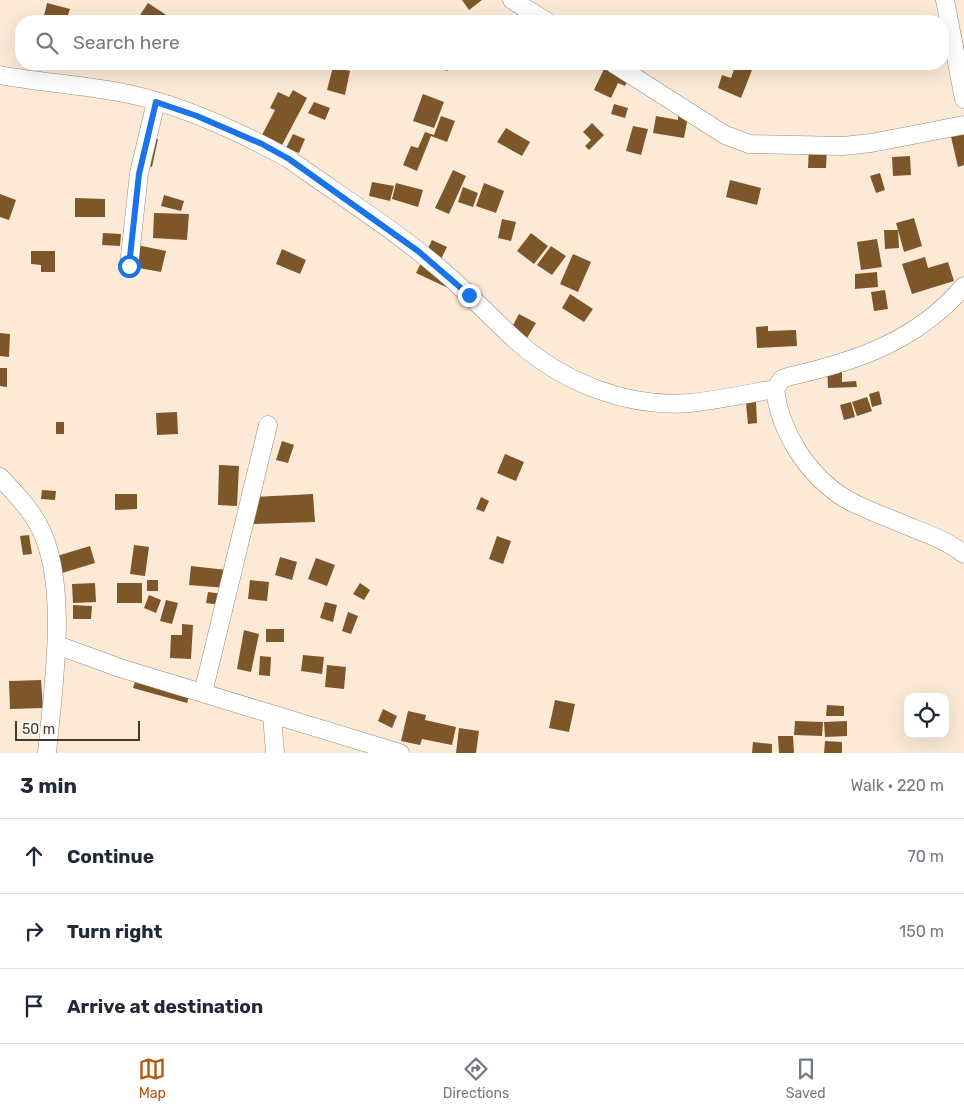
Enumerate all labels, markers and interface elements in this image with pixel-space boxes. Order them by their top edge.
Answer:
search box [15,15,949,70]
icon: search [33,29,61,57]
text: Search here [73,31,180,54]
route start [118,255,141,278]
route end [458,284,481,307]
map controls [904,693,949,738]
button: locate [904,693,949,738]
scale bar [15,718,140,741]
text: 50 m [22,721,55,738]
text: 3 min [20,773,77,798]
text: Walk · 220 m [851,776,944,795]
icon: ahead [20,842,48,870]
text: Continue [67,845,154,868]
text: 70 m [907,847,944,866]
icon: right [20,917,48,945]
text: Turn right [67,920,162,943]
text: 150 m [899,922,944,941]
icon: arrive [20,992,48,1020]
text: Arrive at destination [67,995,263,1018]
tab: Map [138,1055,166,1102]
tab: Directions [443,1055,509,1102]
tab: Saved [786,1055,826,1102]

